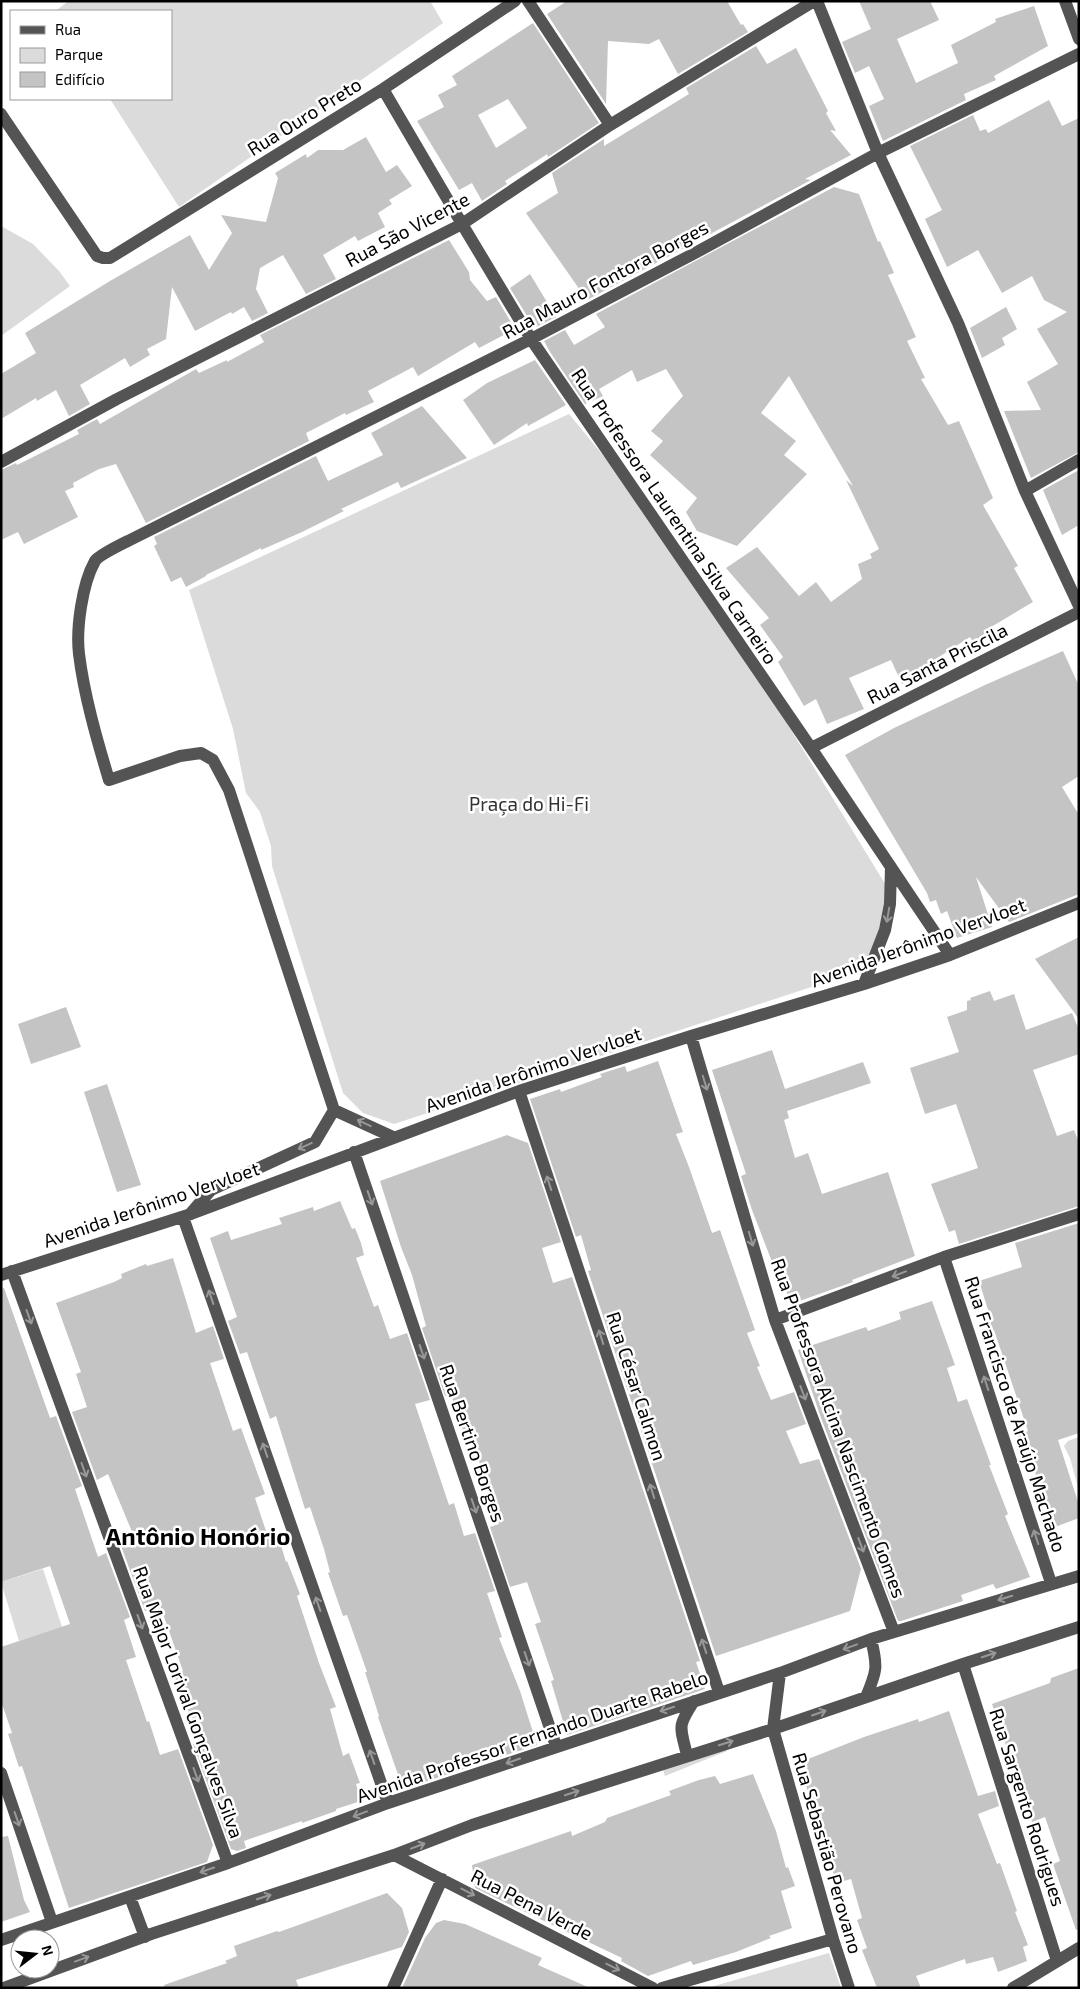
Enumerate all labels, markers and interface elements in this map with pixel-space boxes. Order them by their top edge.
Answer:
legend [10,10,172,100]
text: Rua [55,20,81,38]
text: Parque [55,45,103,63]
text: Edifício [55,70,105,88]
street label: Rua Ouro Preto [243,72,365,160]
street label: Rua São Vicente [341,187,473,271]
street label: Rua Mauro Fontora Borges [498,215,712,343]
street label: Rua Professora Laurentina Silva Carneiro [567,364,783,668]
street label: Rua Santa Priscila [863,618,1011,708]
park label: Praça do Hi-Fi [469,792,589,816]
street label: Avenida Jerônimo Vervloet [807,892,1029,992]
one-way arrow [882,907,892,923]
street label: Avenida Jerônimo Vervloet [422,1021,644,1117]
one-way arrow [700,1075,710,1091]
one-way arrow [357,1118,372,1128]
one-way arrow [298,1142,313,1152]
street label: Avenida Jerônimo Vervloet [40,1156,262,1252]
one-way arrow [544,1175,554,1191]
one-way arrow [366,1189,375,1205]
one-way arrow [747,1230,757,1246]
street label: Rua Professora Alcina Nascimento Gomes [767,1255,911,1601]
one-way arrow [892,1270,907,1279]
street label: Rua Francisco de Araújo Machado [960,1273,1072,1555]
one-way arrow [206,1290,215,1305]
one-way arrow [25,1309,34,1324]
street label: Rua César Calmon [602,1309,672,1463]
one-way arrow [595,1330,605,1346]
one-way arrow [418,1343,427,1359]
street label: Rua Bertino Borges [435,1361,511,1525]
one-way arrow [980,1375,990,1391]
one-way arrow [799,1384,808,1400]
one-way arrow [259,1443,269,1459]
one-way arrow [80,1461,89,1477]
one-way arrow [647,1484,656,1500]
one-way arrow [470,1497,480,1513]
district label: Antônio Honório [106,1521,290,1550]
one-way arrow [1031,1529,1041,1545]
one-way arrow [857,1536,866,1552]
street label: Rua Major Lorival Gonçalves Silva [128,1563,249,1841]
one-way arrow [997,1593,1013,1603]
one-way arrow [313,1597,322,1612]
one-way arrow [136,1614,145,1629]
one-way arrow [698,1638,708,1654]
one-way arrow [843,1643,858,1652]
one-way arrow [981,1650,997,1660]
one-way arrow [522,1651,532,1667]
street label: Avenida Professor Fernando Duarte Rabelo [353,1665,711,1807]
one-way arrow [660,1705,676,1715]
street label: Rua Sargento Rodrigues [985,1705,1071,1909]
one-way arrow [810,1708,826,1717]
one-way arrow [718,1738,734,1747]
one-way arrow [367,1750,376,1765]
street label: Rua Sebastião Perovano [788,1750,868,1956]
one-way arrow [506,1757,522,1766]
one-way arrow [192,1767,201,1782]
one-way arrow [563,1788,579,1797]
one-way arrow [353,1810,368,1819]
one-way arrow [13,1811,22,1827]
one-way arrow [410,1841,425,1850]
street label: Rua Pena Verde [467,1863,597,1945]
one-way arrow [200,1866,216,1875]
one-way arrow [461,1887,476,1897]
one-way arrow [256,1892,272,1902]
north arrow [10,1929,60,1979]
text: N [38,1943,58,1957]
one-way arrow [74,1954,90,1963]
one-way arrow [605,1963,620,1972]

